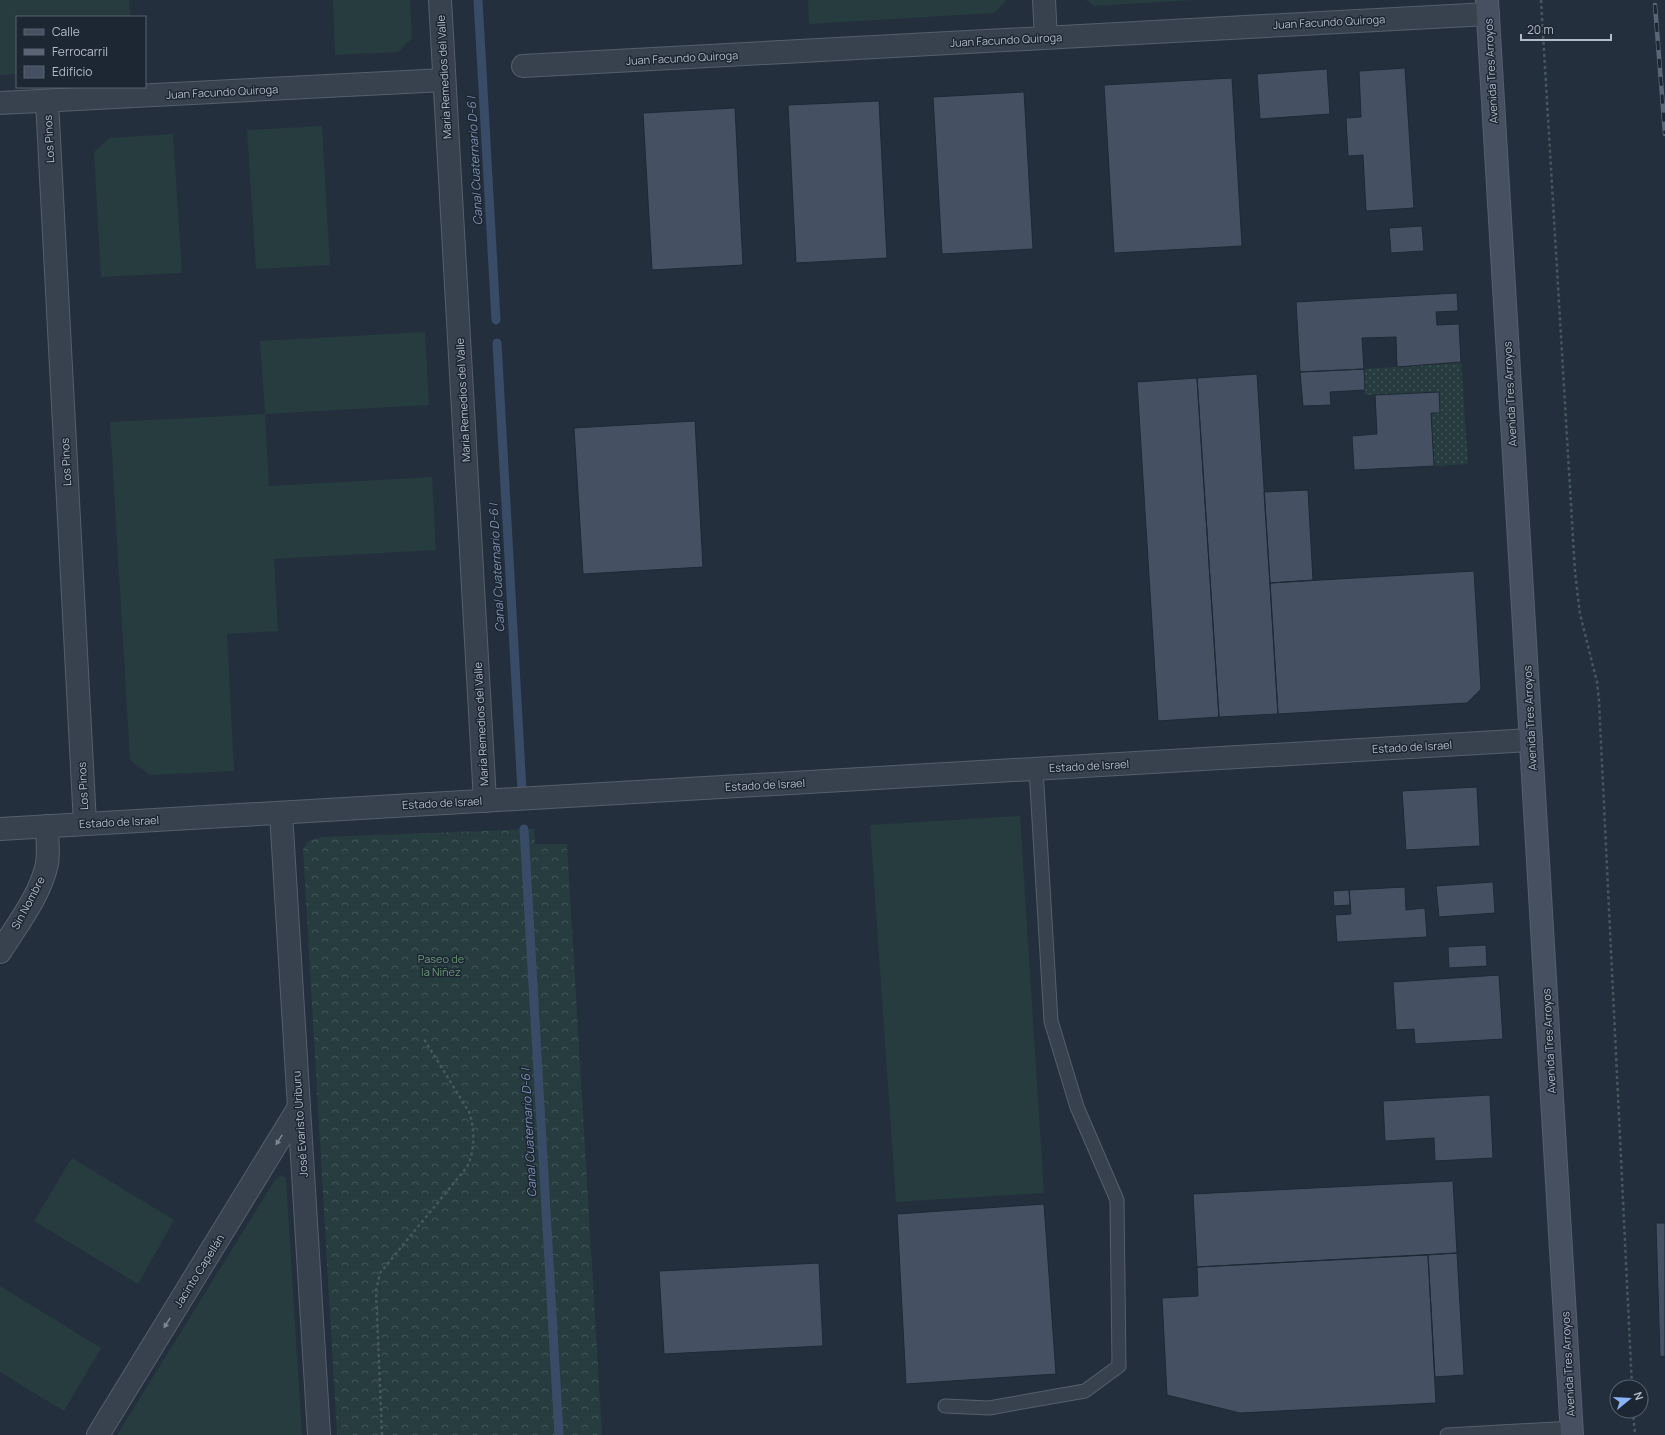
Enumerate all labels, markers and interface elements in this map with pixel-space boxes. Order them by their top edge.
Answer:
street label: Juan Facundo Quiroga [1273,11,1385,32]
street label: María Remedios del Valle [433,14,454,139]
legend [16,16,146,88]
scale bar [1521,16,1611,42]
street label: Avenida Tres Arroyos [1480,18,1501,124]
text: 20 m [1527,21,1554,38]
text: Calle [52,23,80,40]
street label: Juan Facundo Quiroga [950,29,1062,50]
text: Ferrocarril [52,43,108,60]
street label: Juan Facundo Quiroga [626,47,738,68]
text: Edificio [52,63,92,80]
street label: Juan Facundo Quiroga [166,81,278,102]
water label: Canal Cuaternario D-6 I [463,94,486,226]
street label: Los Pinos [40,114,57,163]
street label: María Remedios del Valle [452,337,473,462]
street label: Avenida Tres Arroyos [1499,341,1520,447]
street label: Los Pinos [57,437,74,486]
water label: Canal Cuaternario D-6 I [485,501,508,633]
street label: María Remedios del Valle [470,661,491,786]
street label: Avenida Tres Arroyos [1519,665,1540,771]
street label: Estado de Israel [1372,737,1452,756]
street label: Estado de Israel [1049,756,1129,775]
street label: Los Pinos [74,761,91,810]
street label: Estado de Israel [725,775,805,794]
street label: Estado de Israel [402,793,482,812]
street label: Estado de Israel [79,812,159,831]
street label: Sin Nombre [7,873,48,932]
park label: Paseo de la Niñez [418,951,465,979]
street label: Avenida Tres Arroyos [1538,988,1559,1094]
water label: Canal Cuaternario D-6 I [517,1066,540,1198]
street label: José Evaristo Uriburu [288,1070,311,1178]
one-way arrow [275,1135,283,1145]
street label: Jacinto Capellán [170,1231,227,1310]
street label: Avenida Tres Arroyos [1557,1311,1578,1417]
one-way arrow [163,1317,170,1329]
north arrow [1609,1379,1649,1419]
text: N [1631,1390,1647,1402]

